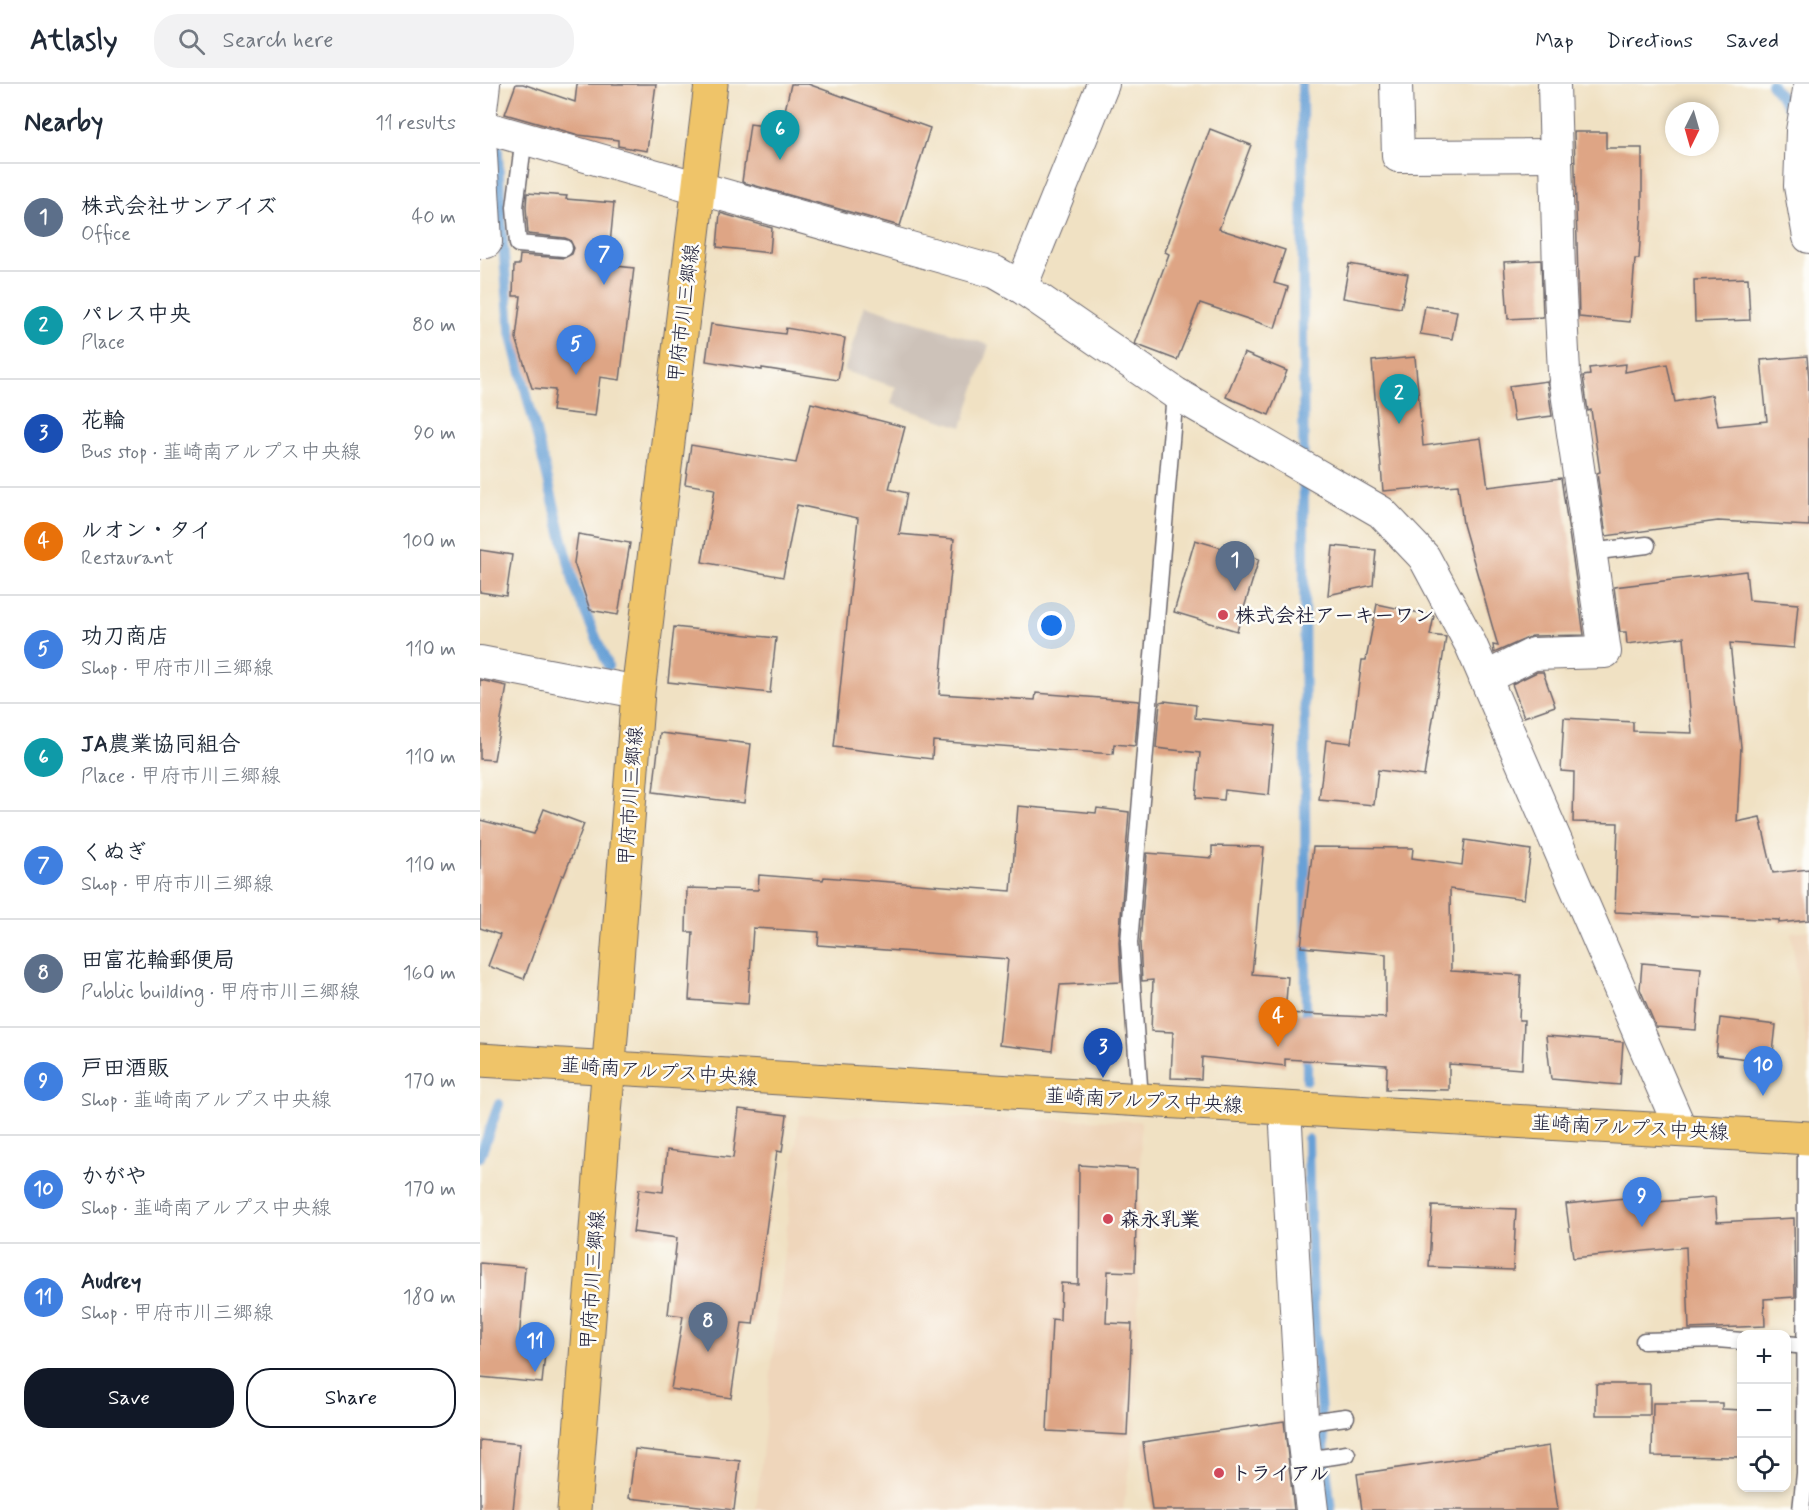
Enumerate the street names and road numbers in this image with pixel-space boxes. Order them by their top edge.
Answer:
street label: 甲府市川三郷線 [663,242,706,384]
street label: 甲府市川三郷線 [613,725,650,867]
street label: 韮崎南アルプス中央線 [559,1052,759,1093]
street label: 韮崎南アルプス中央線 [1044,1083,1243,1120]
street label: 韮崎南アルプス中央線 [1530,1110,1729,1147]
street label: 甲府市川三郷線 [575,1209,612,1351]

